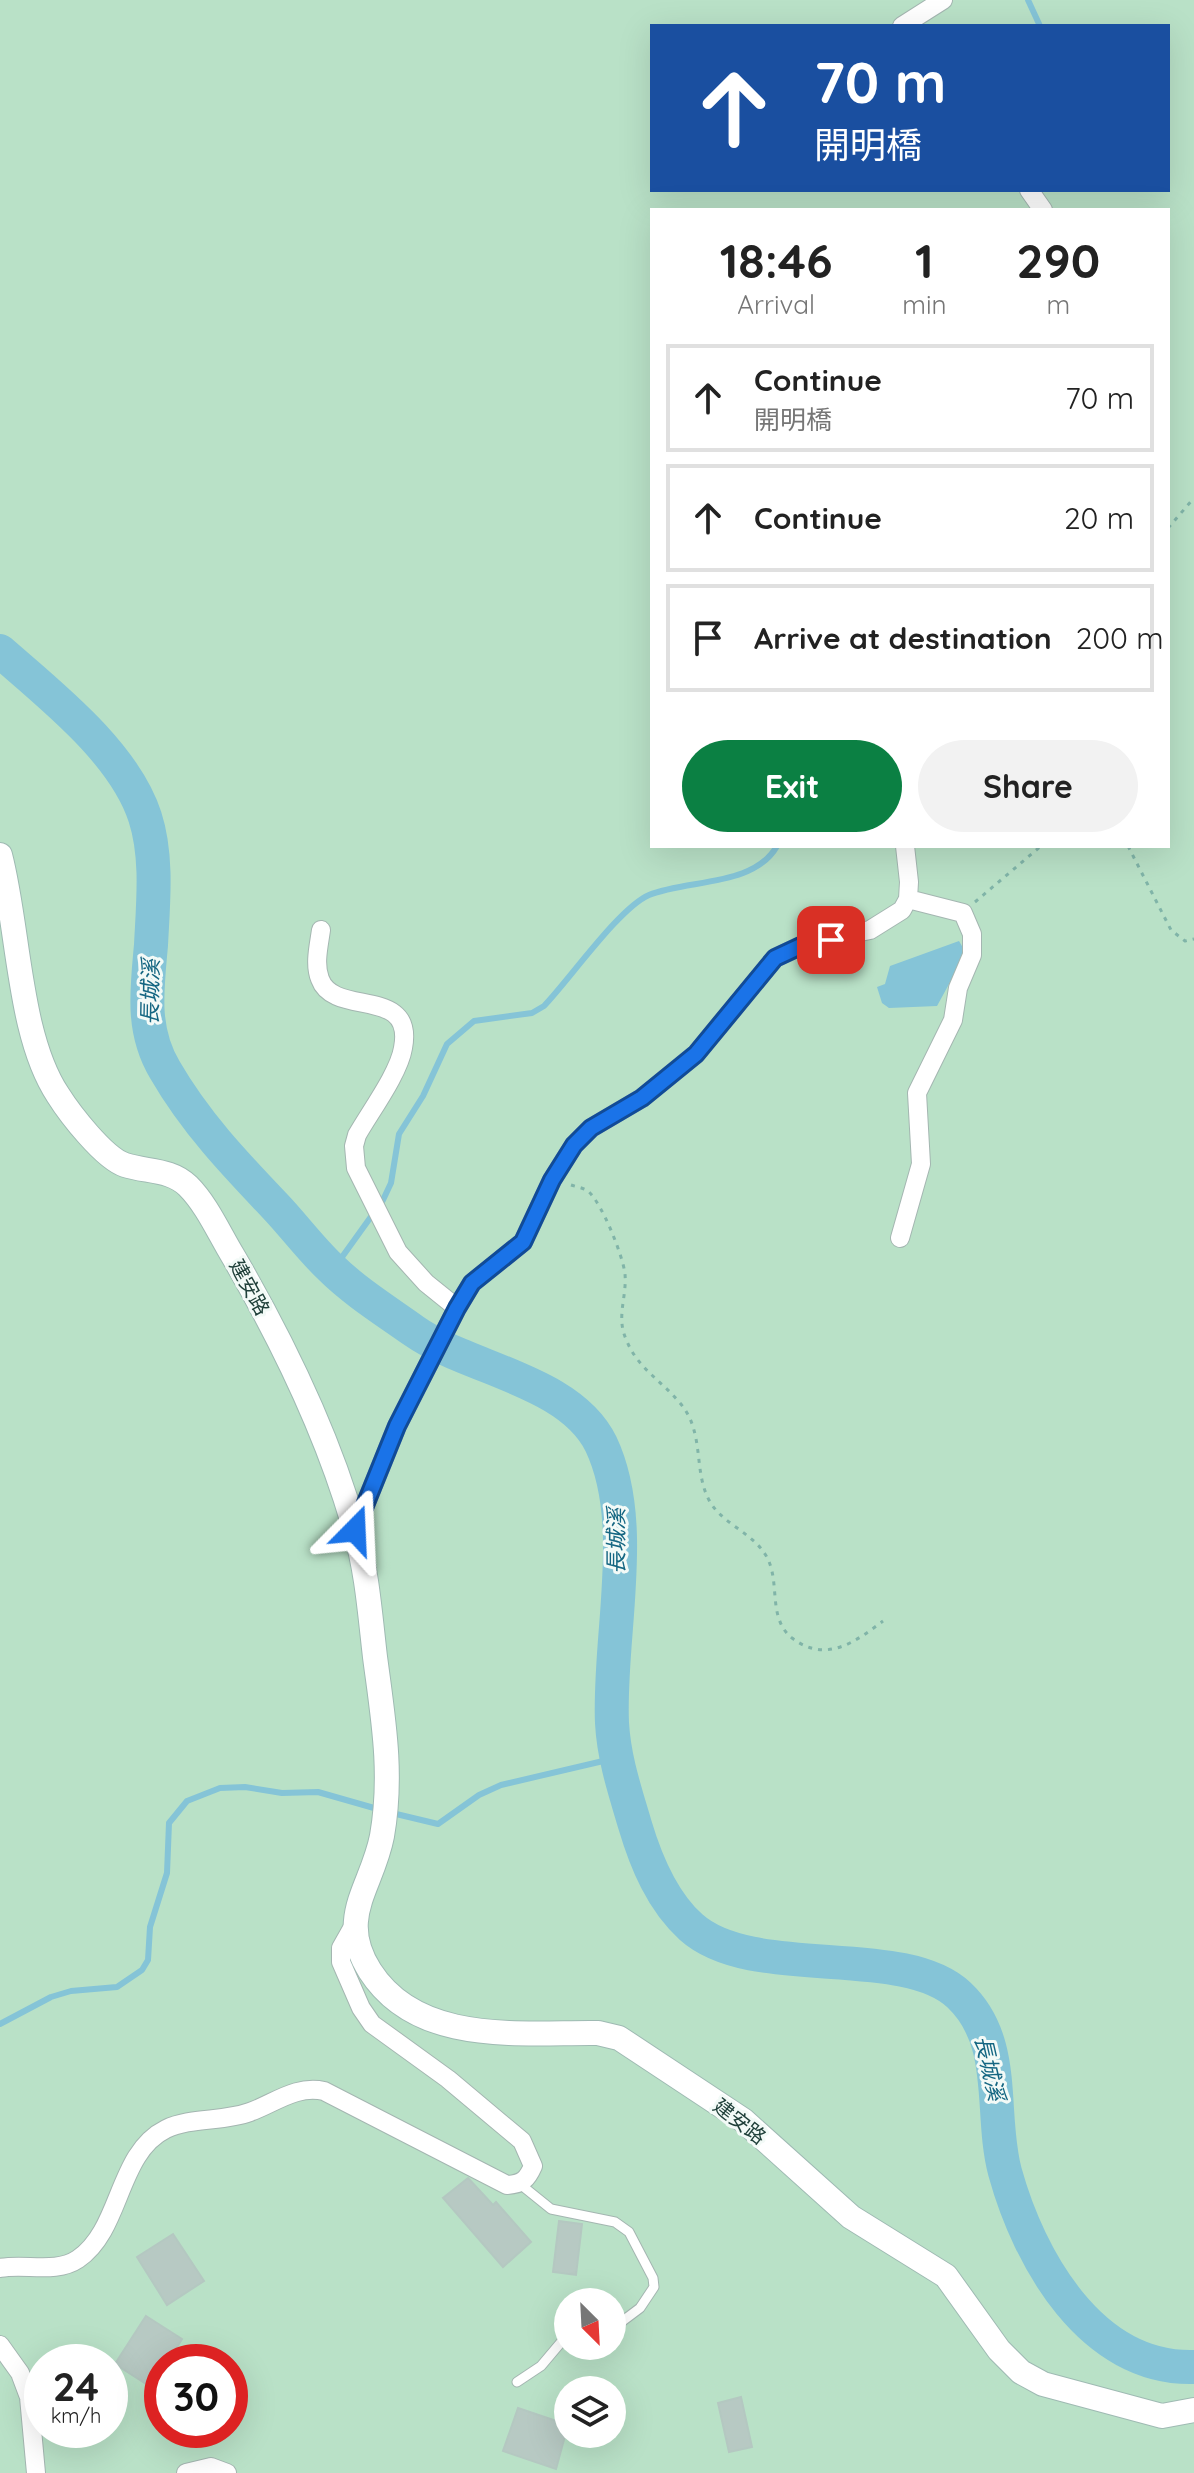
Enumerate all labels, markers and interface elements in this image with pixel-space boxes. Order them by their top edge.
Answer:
text: 70 m [814,47,946,117]
icon: ahead [682,56,786,160]
text: 開明橋 [814,122,922,167]
text: 18:46 [720,230,833,290]
text: 1 [915,230,934,290]
text: 290 [1016,230,1100,290]
text: Arrival [737,288,815,321]
text: min [902,288,947,321]
text: m [1046,288,1070,321]
text: Continue [754,361,882,399]
icon: ahead [686,376,730,420]
text: 70 m [1065,379,1134,417]
text: 開明橋 [754,403,832,436]
icon: ahead [686,496,730,540]
text: Continue [754,499,882,537]
text: 20 m [1064,499,1134,537]
icon: arrive [686,616,730,660]
text: Arrive at destination [754,619,1052,657]
text: 200 m [1076,619,1164,657]
button: Exit [682,740,902,832]
button: Share [918,740,1138,832]
pin [797,906,865,974]
icon: arrive [809,918,853,962]
water label: 長城溪 [135,956,165,1025]
street label: 建安路 [225,1255,275,1319]
position arrow [313,1488,397,1572]
water label: 長城溪 [602,1505,630,1574]
water label: 長城溪 [969,2033,1012,2106]
street label: 建安路 [709,2093,771,2149]
north arrow [554,2288,626,2360]
map controls [554,2288,626,2448]
speed limit sign: 30 [144,2344,248,2448]
text: 24 [53,2361,99,2411]
button: layers [554,2376,626,2448]
text: km/h [51,2403,101,2428]

